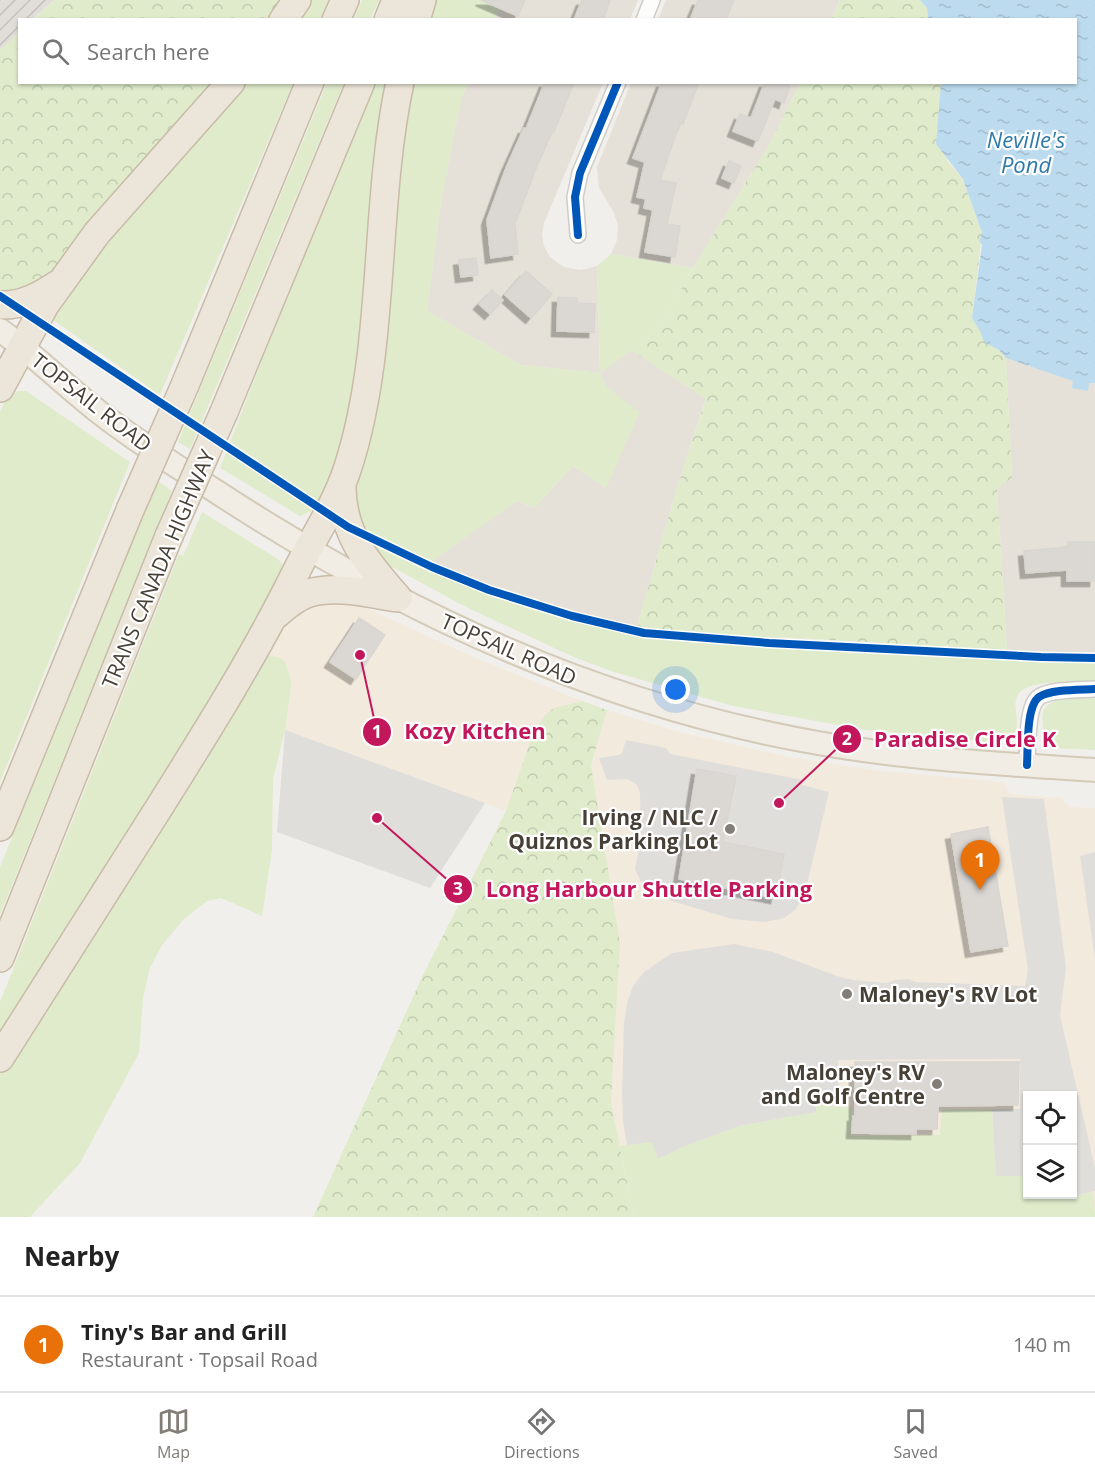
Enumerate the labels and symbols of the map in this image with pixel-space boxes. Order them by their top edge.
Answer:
water label: Neville's Pond [987,124,1066,179]
street label: TOPSAIL ROAD [26,346,158,458]
street label: TRANS CANADA HIGHWAY [95,445,221,693]
street label: TOPSAIL ROAD [437,607,581,691]
your location [661,675,690,704]
callout: Kozy Kitchen [362,712,558,752]
text: Kozy Kitchen [404,715,546,745]
text: 1 [372,719,382,743]
callout: Paradise Circle K [832,719,1069,759]
text: Paradise Circle K [874,723,1057,753]
text: 2 [842,726,852,750]
place label: Irving / NLC / Quiznos Parking Lot [508,803,718,855]
marker: Irving / NLC / Quiznos Parking Lot [723,822,737,836]
pin: 1 [960,840,1000,890]
callout: Long Harbour Shuttle Parking [443,869,824,909]
text: Long Harbour Shuttle Parking [486,873,813,903]
text: 3 [453,876,463,900]
place label: Maloney's RV Lot [859,980,1037,1008]
marker: Maloney's RV Lot [840,987,854,1001]
place label: Maloney's RV and Golf Centre [761,1058,925,1110]
marker: Maloney's RV and Golf Centre [930,1077,944,1091]

